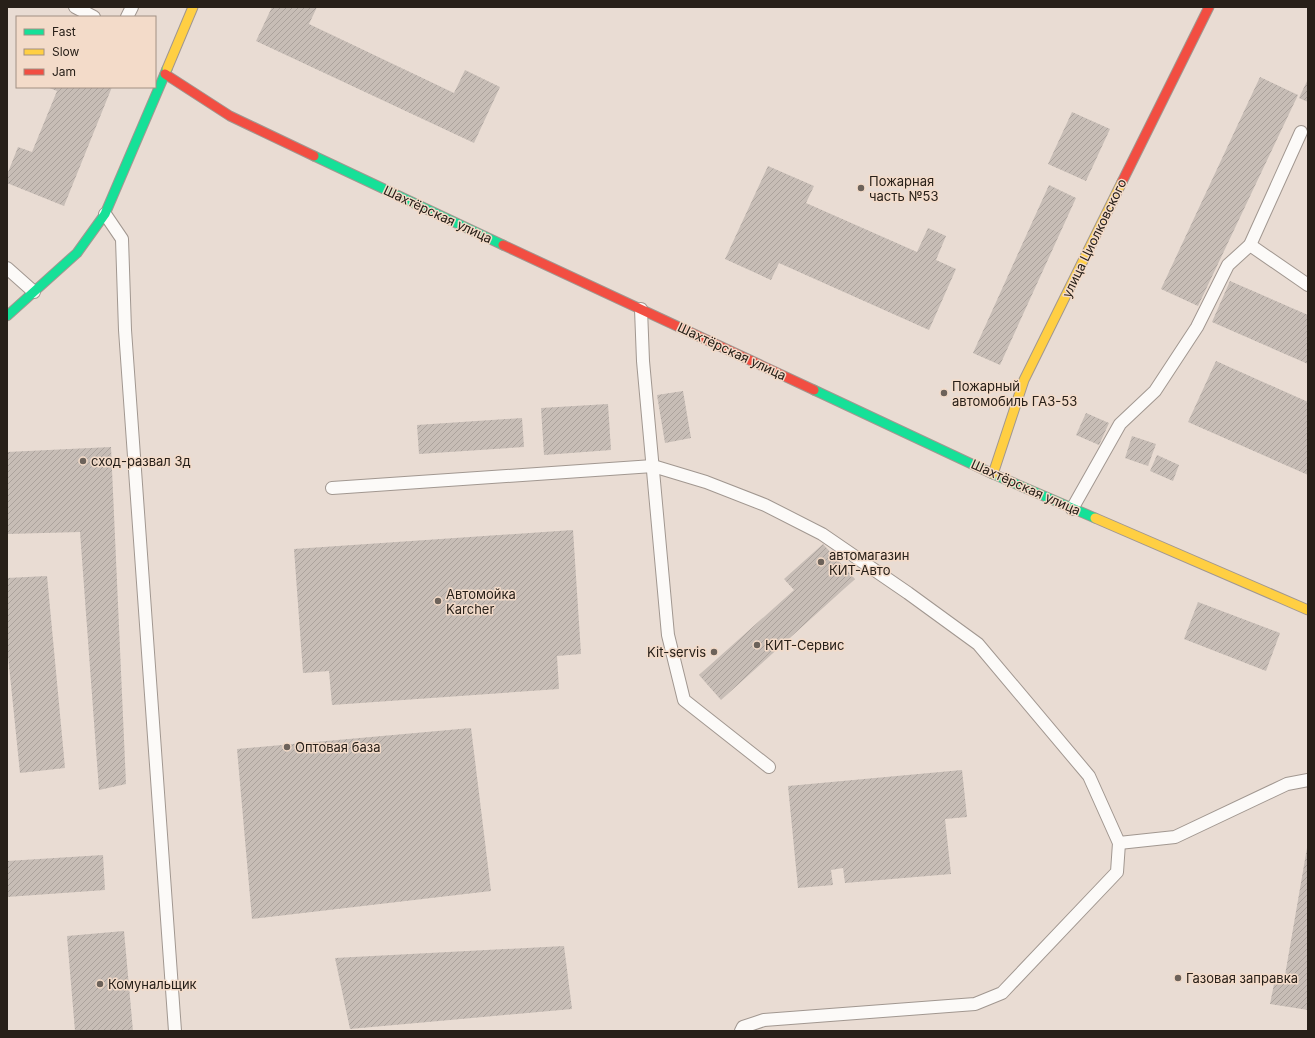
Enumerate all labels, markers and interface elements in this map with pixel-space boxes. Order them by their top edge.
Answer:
legend [16,16,156,88]
text: Fast [52,24,76,39]
text: Slow [52,44,80,59]
text: Jam [52,64,76,79]
place label: Пожарная часть №53 [869,173,939,204]
street label: улица Циолковского [1058,176,1130,300]
street label: Шахтёрская улица [381,182,495,246]
marker: Пожарная часть №53 [856,183,866,193]
street label: Шахтёрская улица [675,319,789,383]
place label: Пожарный автомобиль ГАЗ-53 [952,378,1077,409]
marker: Пожарный автомобиль ГАЗ-53 [939,388,949,398]
place label: сход-развал 3д [91,453,191,469]
marker: сход-развал 3д [78,456,88,466]
street label: Шахтёрская улица [969,456,1083,518]
place label: автомагазин КИТ-Авто [829,547,909,578]
marker: автомагазин КИТ-Авто [816,557,826,567]
place label: Автомойка Karcher [446,586,516,617]
marker: Автомойка Karcher [433,596,443,606]
place label: КИТ-Сервис [765,637,844,653]
marker: КИТ-Сервис [752,640,762,650]
place label: Kit-servis [647,644,706,660]
marker: Kit-servis [709,647,719,657]
place label: Оптовая база [295,739,380,755]
marker: Оптовая база [282,742,292,752]
place label: Газовая заправка [1186,970,1298,986]
marker: Газовая заправка [1173,973,1183,983]
place label: Комунальщик [108,976,197,992]
marker: Комунальщик [95,979,105,989]

